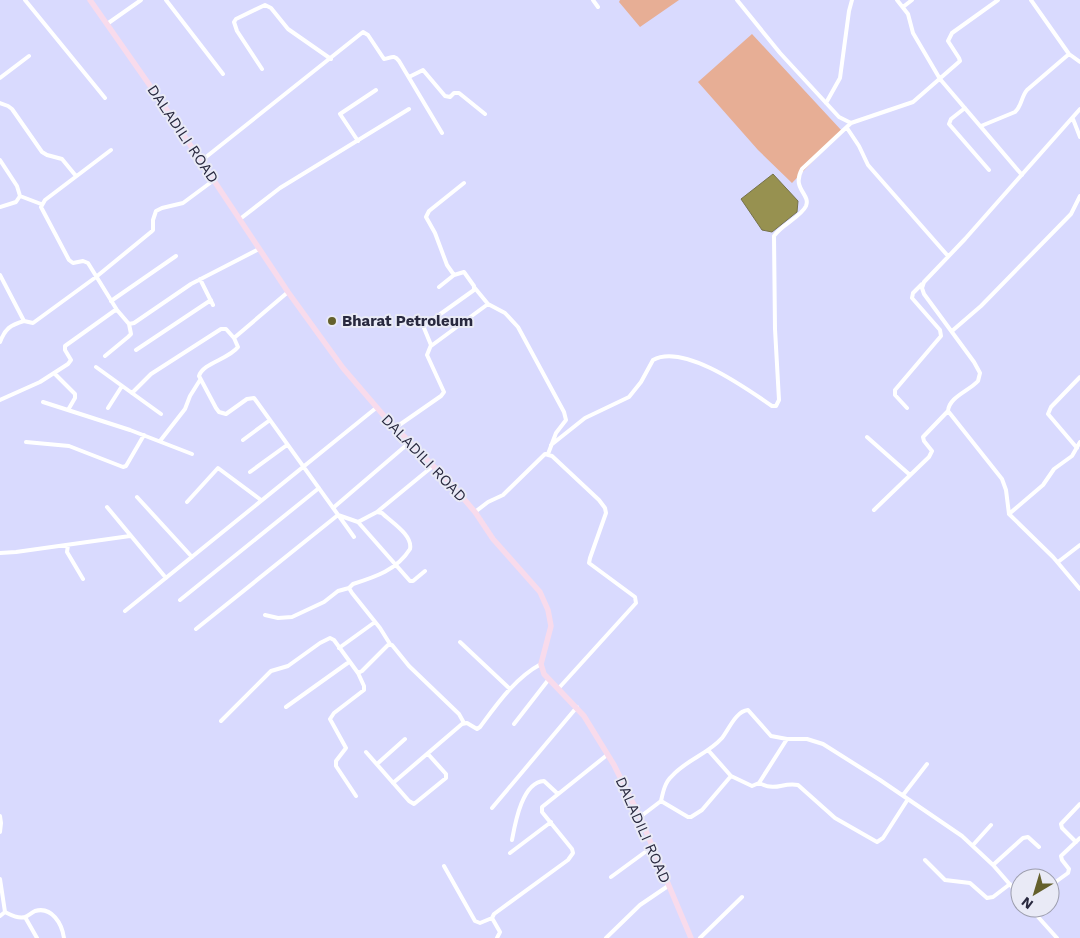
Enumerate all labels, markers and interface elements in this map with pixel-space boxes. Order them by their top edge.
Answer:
street label: DALADILI ROAD [144,81,222,187]
place label: Bharat Petroleum [342,312,473,330]
marker: Bharat Petroleum [326,315,338,327]
street label: DALADILI ROAD [378,411,470,505]
street label: DALADILI ROAD [611,774,675,886]
north arrow [1010,868,1060,918]
text: N [1018,894,1036,913]

